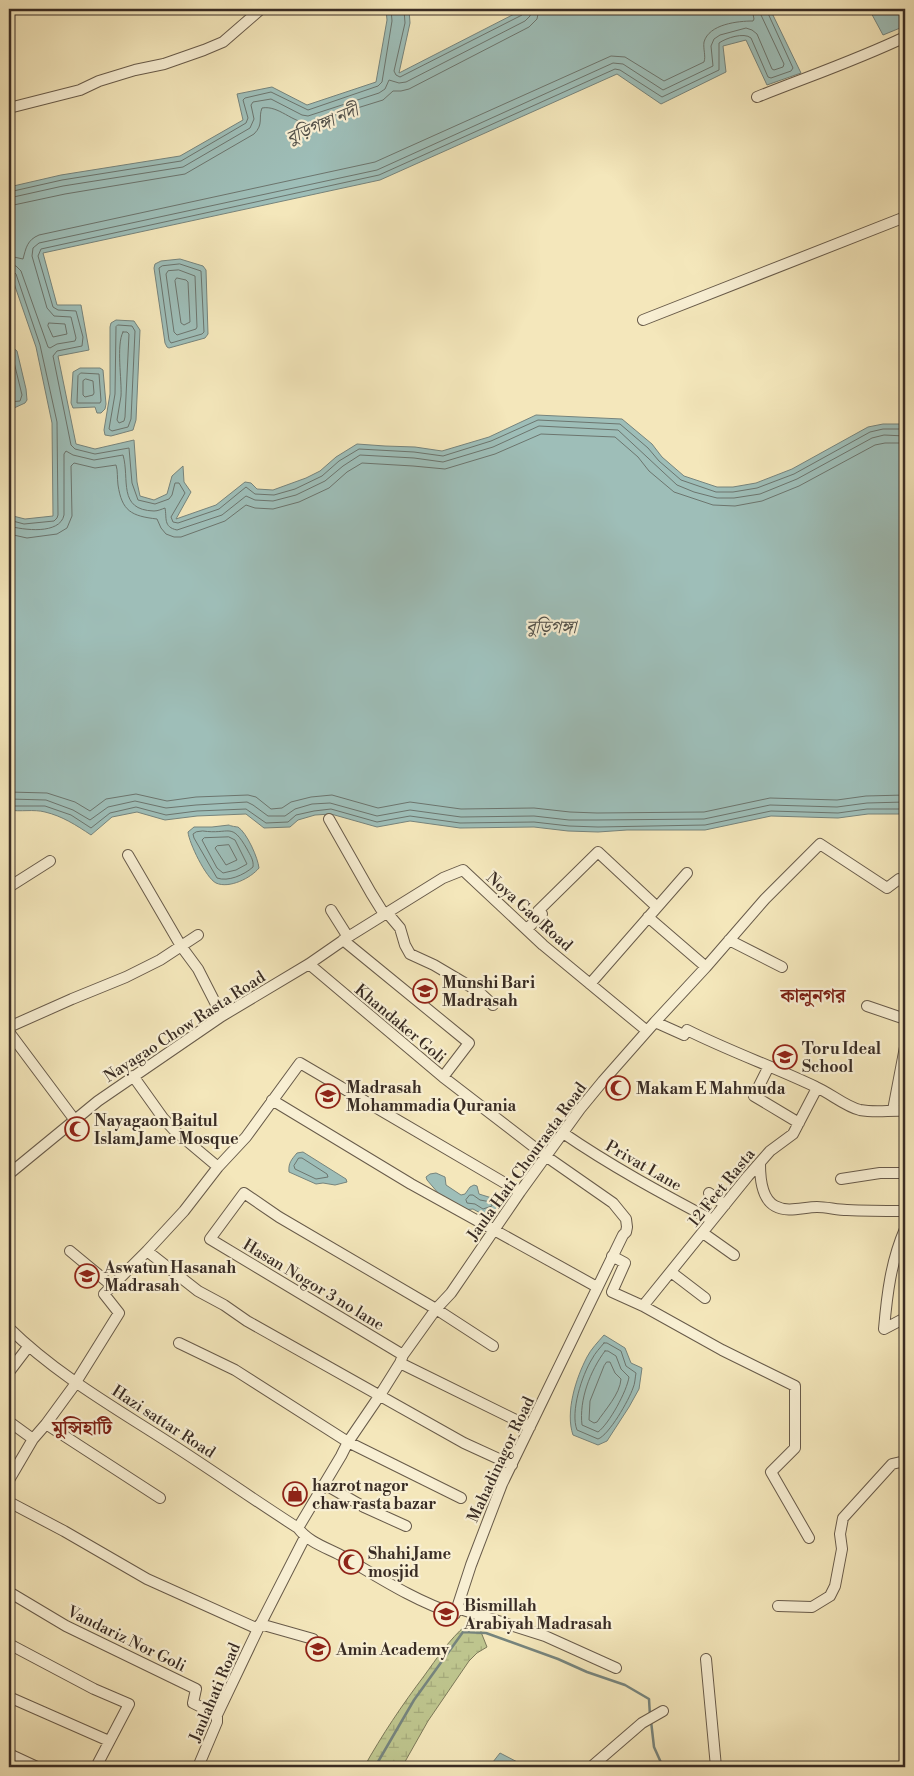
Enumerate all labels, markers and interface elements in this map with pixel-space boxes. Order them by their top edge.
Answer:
water label: বুড়িগঙ্গা নদী [283,98,364,150]
water label: বুড়িগঙ্গা [526,616,578,639]
street label: Noya Gao Road [482,868,576,956]
street label: Nayagao Chow Rasta Road [100,967,269,1087]
place label: Munshi Bari Madrasah [442,973,535,1011]
school or university icon: Munshi Bari Madrasah [412,978,438,1004]
street label: Khandaker Goli [351,980,450,1068]
district label: কালুনগর [779,984,847,1008]
place label: Toru Ideal School [802,1039,882,1077]
school or university icon: Toru Ideal School [772,1044,798,1070]
mosque icon: Makam E Mahmuda [605,1075,631,1101]
place label: Madrasah Mohammadia Qurania [346,1078,517,1116]
street label: Jaula Hati Chourasta Road [462,1079,591,1245]
place label: Makam E Mahmuda [636,1079,786,1099]
school or university icon: Madrasah Mohammadia Qurania [315,1083,341,1109]
place label: Nayagaon Baitul Islam Jame Mosque [94,1111,239,1149]
mosque icon: Nayagaon Baitul Islam Jame Mosque [64,1116,90,1142]
street label: Privat Lane [602,1136,685,1196]
street label: 12 Feet Rasta [684,1144,760,1231]
street label: Hasan Nogor 3 no lane [239,1235,388,1335]
place label: Aswatun Hasanah Madrasah [103,1258,236,1296]
school or university icon: Aswatun Hasanah Madrasah [74,1263,100,1289]
street label: Hazi sattar Road [108,1381,219,1463]
street label: Mahadinagor Road [463,1393,539,1525]
district label: মুন্সিহাটি [51,1416,113,1440]
place label: hazrot nagor chaw rasta bazar [312,1476,436,1514]
shop icon: hazrot nagor chaw rasta bazar [282,1481,308,1507]
place label: Shahi Jame mosjid [368,1544,452,1582]
mosque icon: Shahi Jame mosjid [338,1549,364,1575]
place label: Bismillah Arabiyah Madrasah [463,1596,612,1634]
street label: Vandariz Nor Goli [63,1601,189,1676]
school or university icon: Bismillah Arabiyah Madrasah [433,1601,459,1627]
school or university icon: Amin Academy [305,1636,331,1662]
street label: Jaulahati Road [185,1640,245,1746]
place label: Amin Academy [335,1640,450,1660]

